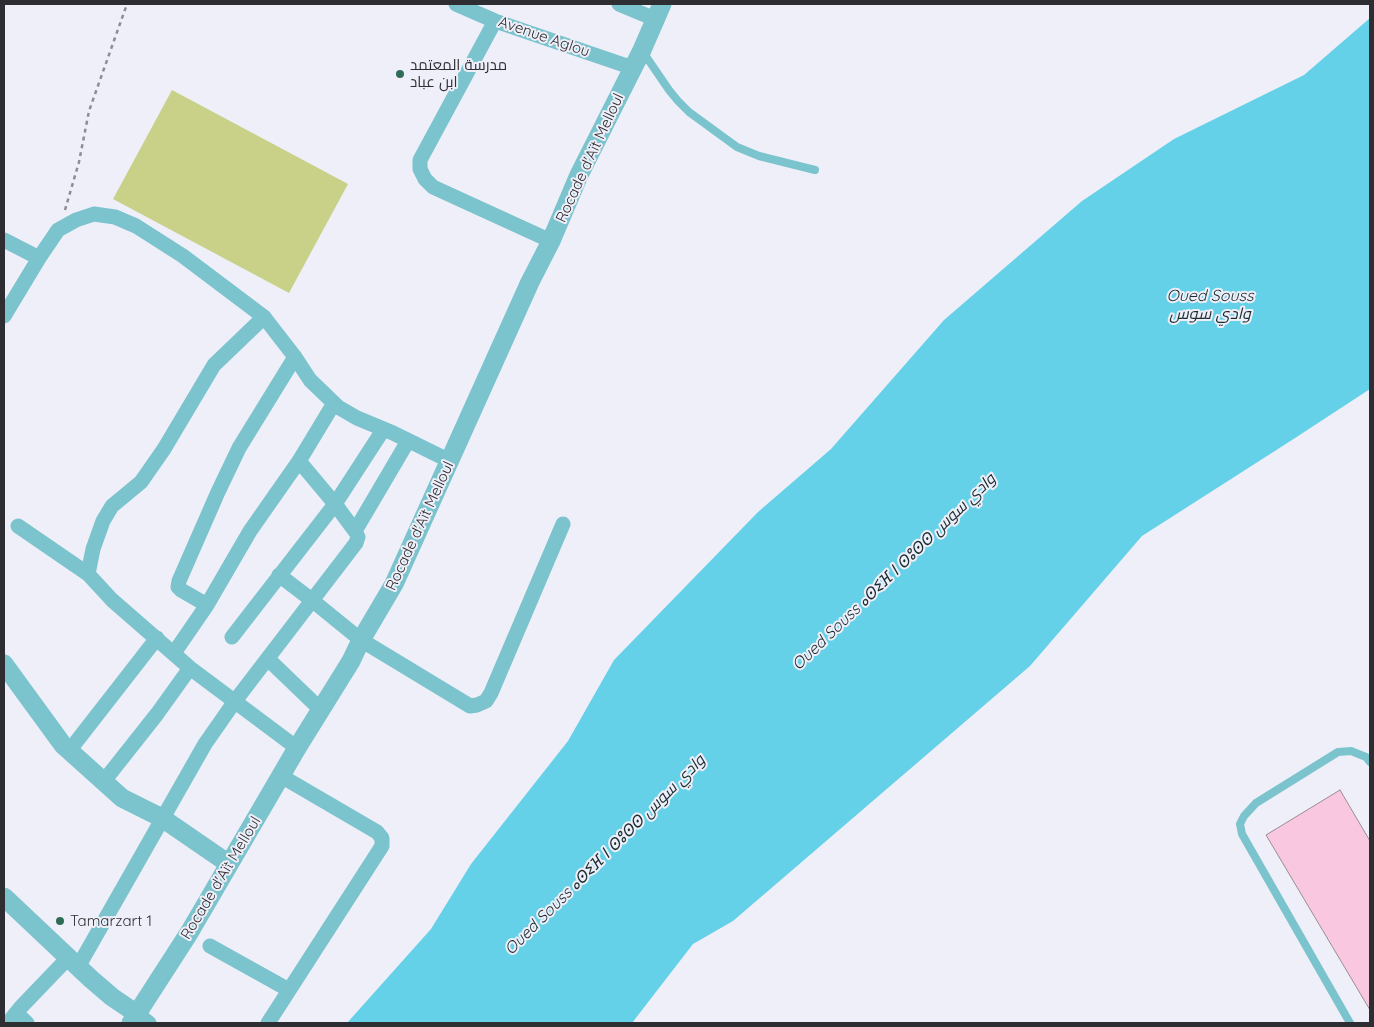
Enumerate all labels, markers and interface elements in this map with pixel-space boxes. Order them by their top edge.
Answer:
street label: Avenue Aglou [496,13,592,61]
place label: مدرسة المعتمد ابن عباد [410,56,507,91]
marker: مدرسة المعتمد ابن عباد [394,68,406,80]
street label: Rocade d'Aït Melloul [552,91,628,225]
water label: Oued Souss وادي سوس [1166,286,1254,324]
street label: Rocade d'Aït Melloul [382,459,458,593]
water label: Oued Souss ⴰⵙⵉⴼ ⵏ ⵙⵓⵙⵙ وادي سوس [788,469,1000,675]
water label: Oued Souss ⴰⵙⵉⴼ ⵏ ⵙⵓⵙⵙ وادي سوس [501,751,709,959]
street label: Rocade d'Aït Melloul [177,813,265,943]
place label: Tamarzart 1 [70,912,152,930]
marker: Tamarzart 1 [54,915,66,927]

